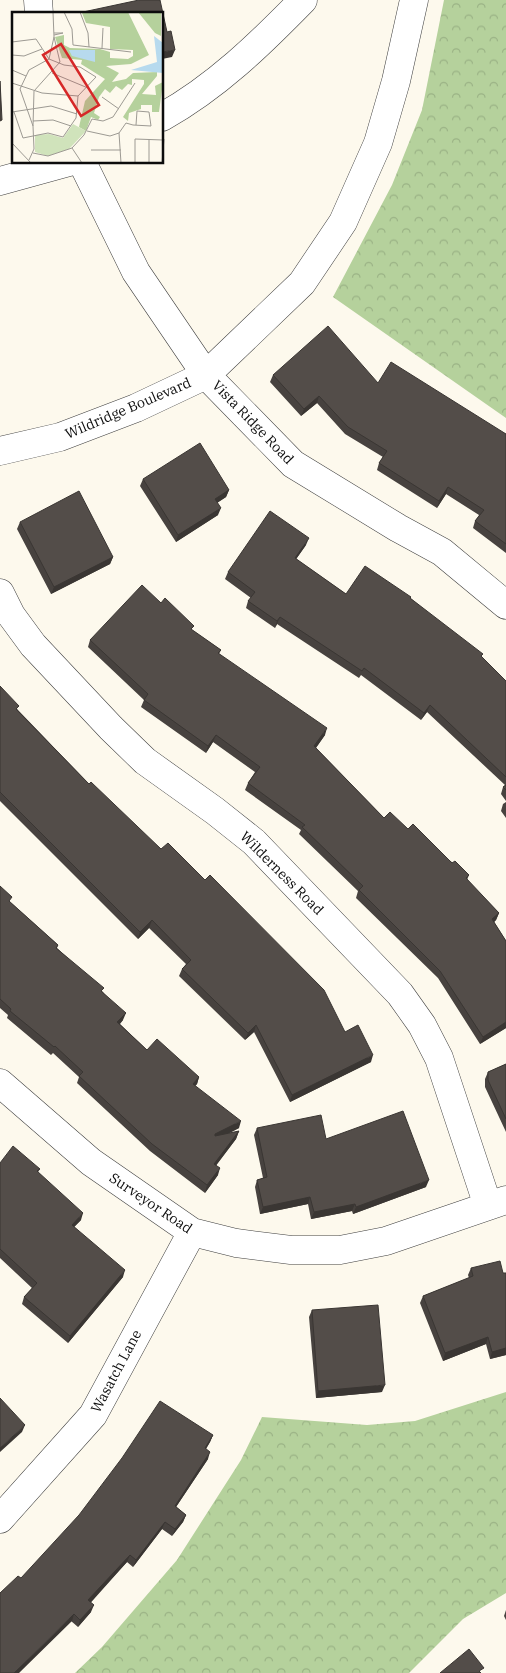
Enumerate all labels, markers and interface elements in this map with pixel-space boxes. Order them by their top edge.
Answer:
inset map [12,12,164,164]
street label: Wildridge Boulevard [62,373,194,443]
street label: Vista Ridge Road [208,376,298,468]
street label: Wilderness Road [236,827,328,919]
street label: Surveyor Road [106,1169,196,1238]
street label: Wasatch Lane [87,1326,145,1416]

